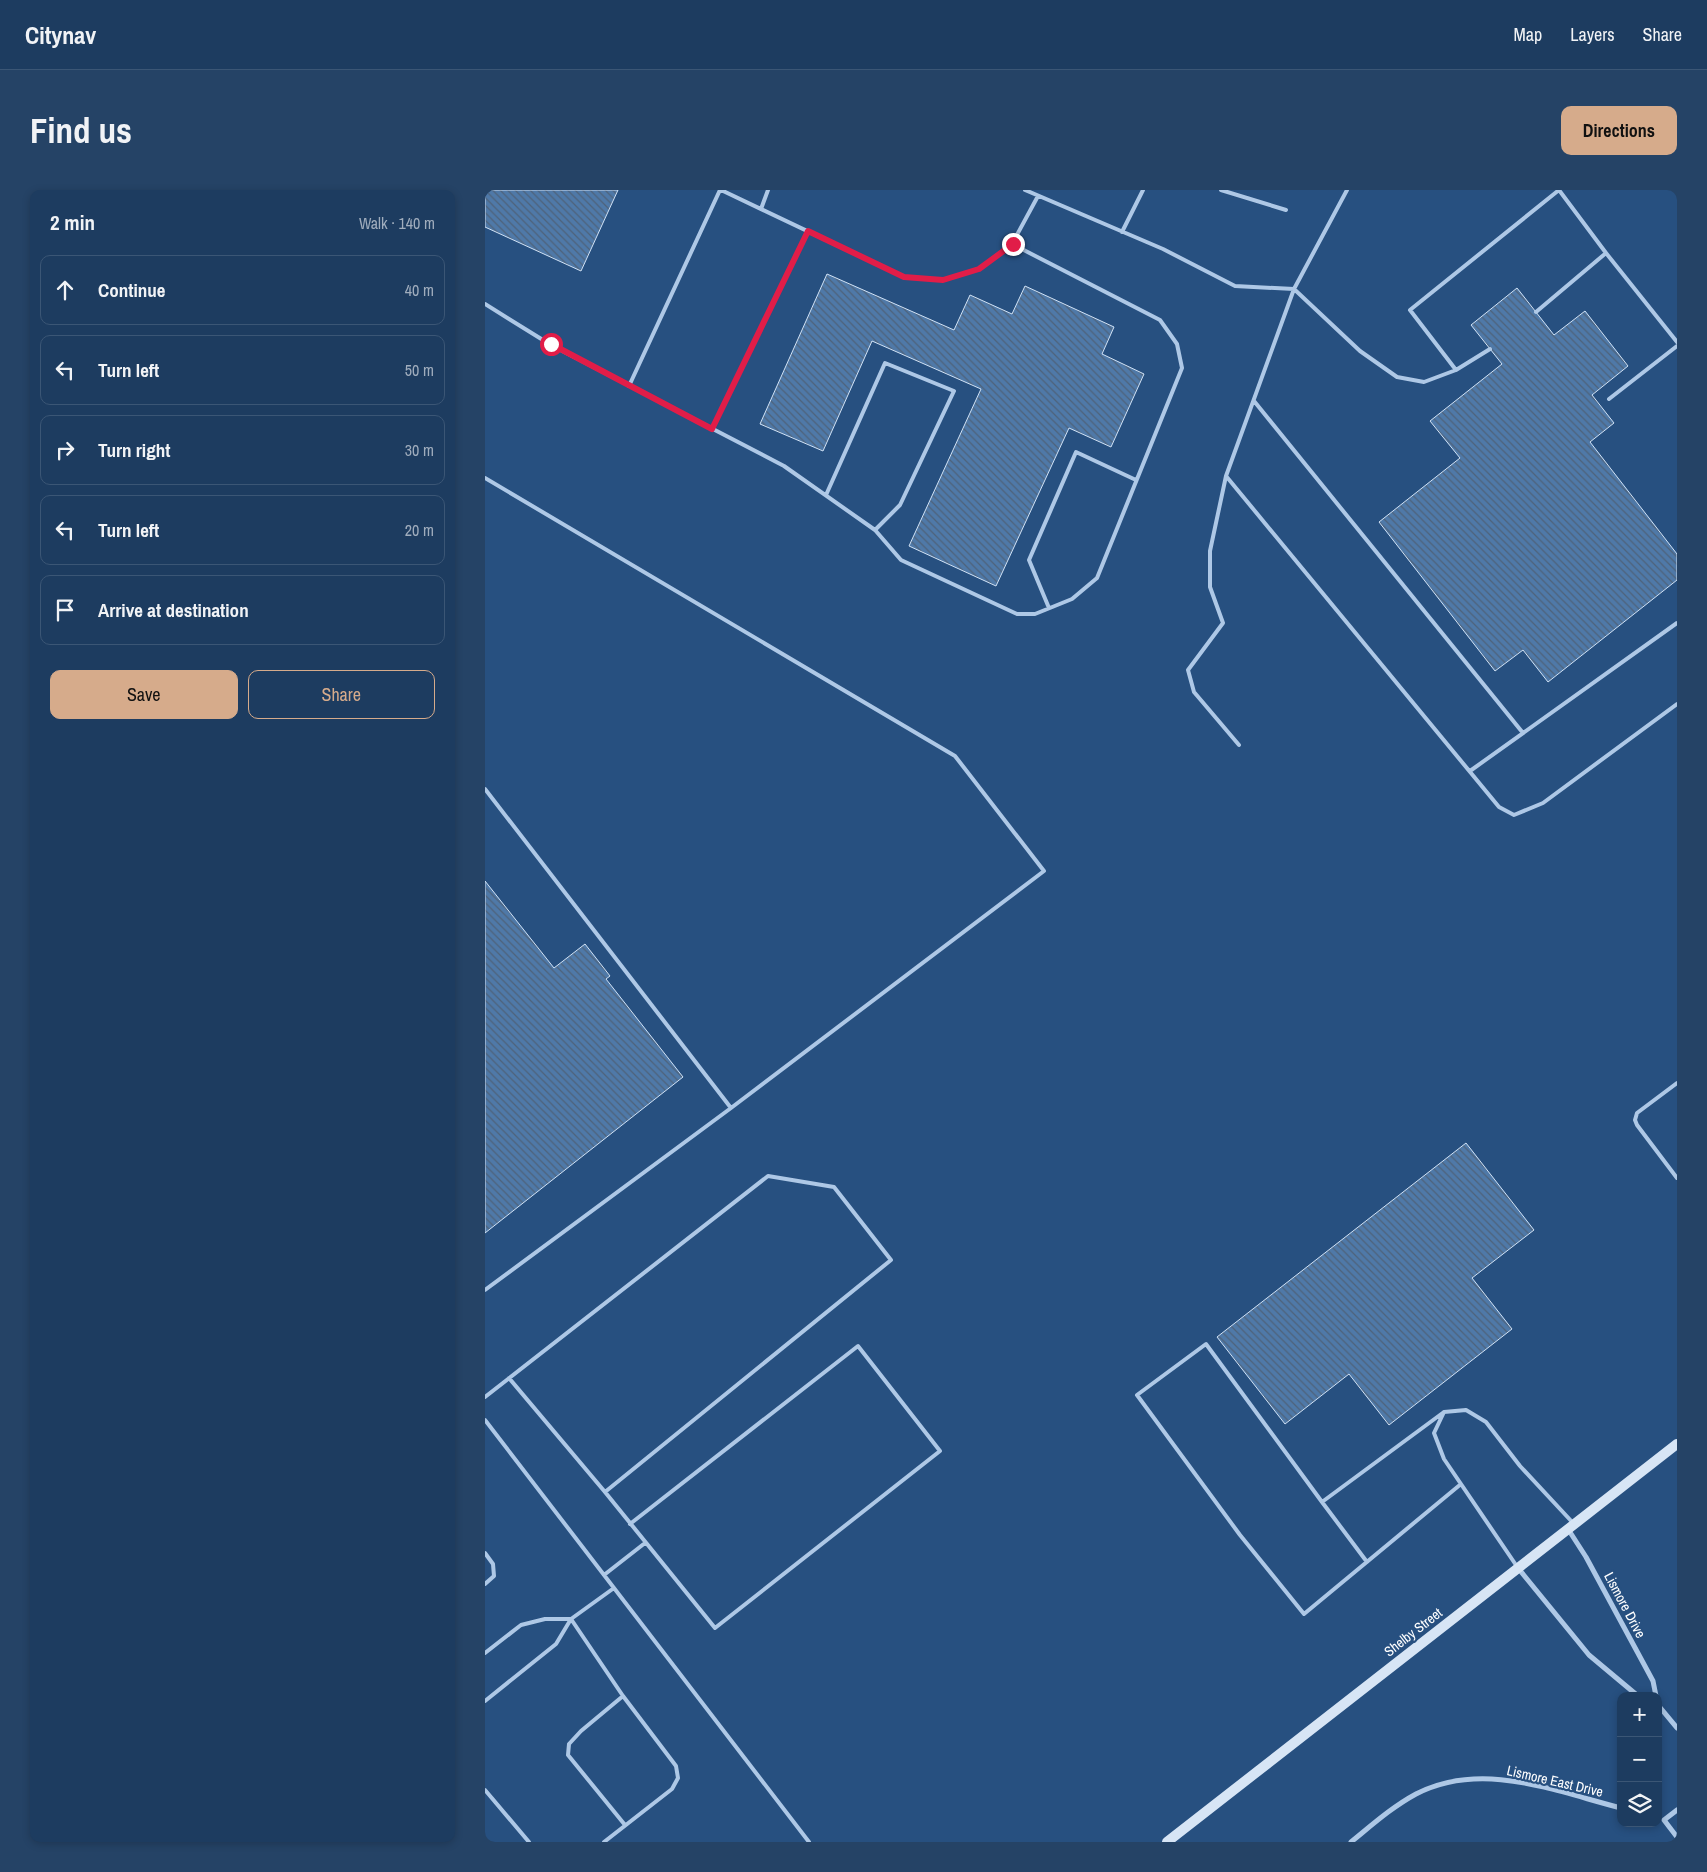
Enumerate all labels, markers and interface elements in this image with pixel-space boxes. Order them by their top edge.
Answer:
text: Citynav [25,19,96,51]
text: Map [1514,22,1542,47]
text: Layers [1570,22,1615,47]
text: Share [1643,22,1682,47]
button: Directions [1561,106,1677,155]
text: Find us [30,107,132,154]
text: 2 min [50,208,95,237]
text: Walk · 140 m [359,212,435,234]
route end [1002,233,1025,256]
icon: ahead [51,276,79,304]
text: Continue [98,277,166,303]
text: 40 m [405,279,434,301]
route start [540,333,563,356]
icon: left [51,356,79,384]
text: Turn left [98,357,159,383]
text: 50 m [405,359,434,381]
icon: right [51,436,79,464]
text: Turn right [98,437,170,463]
text: 30 m [405,439,434,461]
icon: left [51,516,79,544]
text: Turn left [98,517,159,543]
text: 20 m [405,519,434,541]
icon: arrive [51,596,79,624]
text: Arrive at destination [98,597,249,623]
button: Save [50,670,238,719]
button: Share [248,670,435,719]
street label: Lismore Drive [1600,1569,1650,1641]
street label: Shelby Street [1380,1604,1446,1660]
map controls [1617,1692,1662,1827]
button: + [1617,1692,1662,1737]
button: − [1617,1737,1662,1782]
street label: Lismore East Drive [1505,1761,1605,1801]
button: layers [1617,1782,1662,1827]

